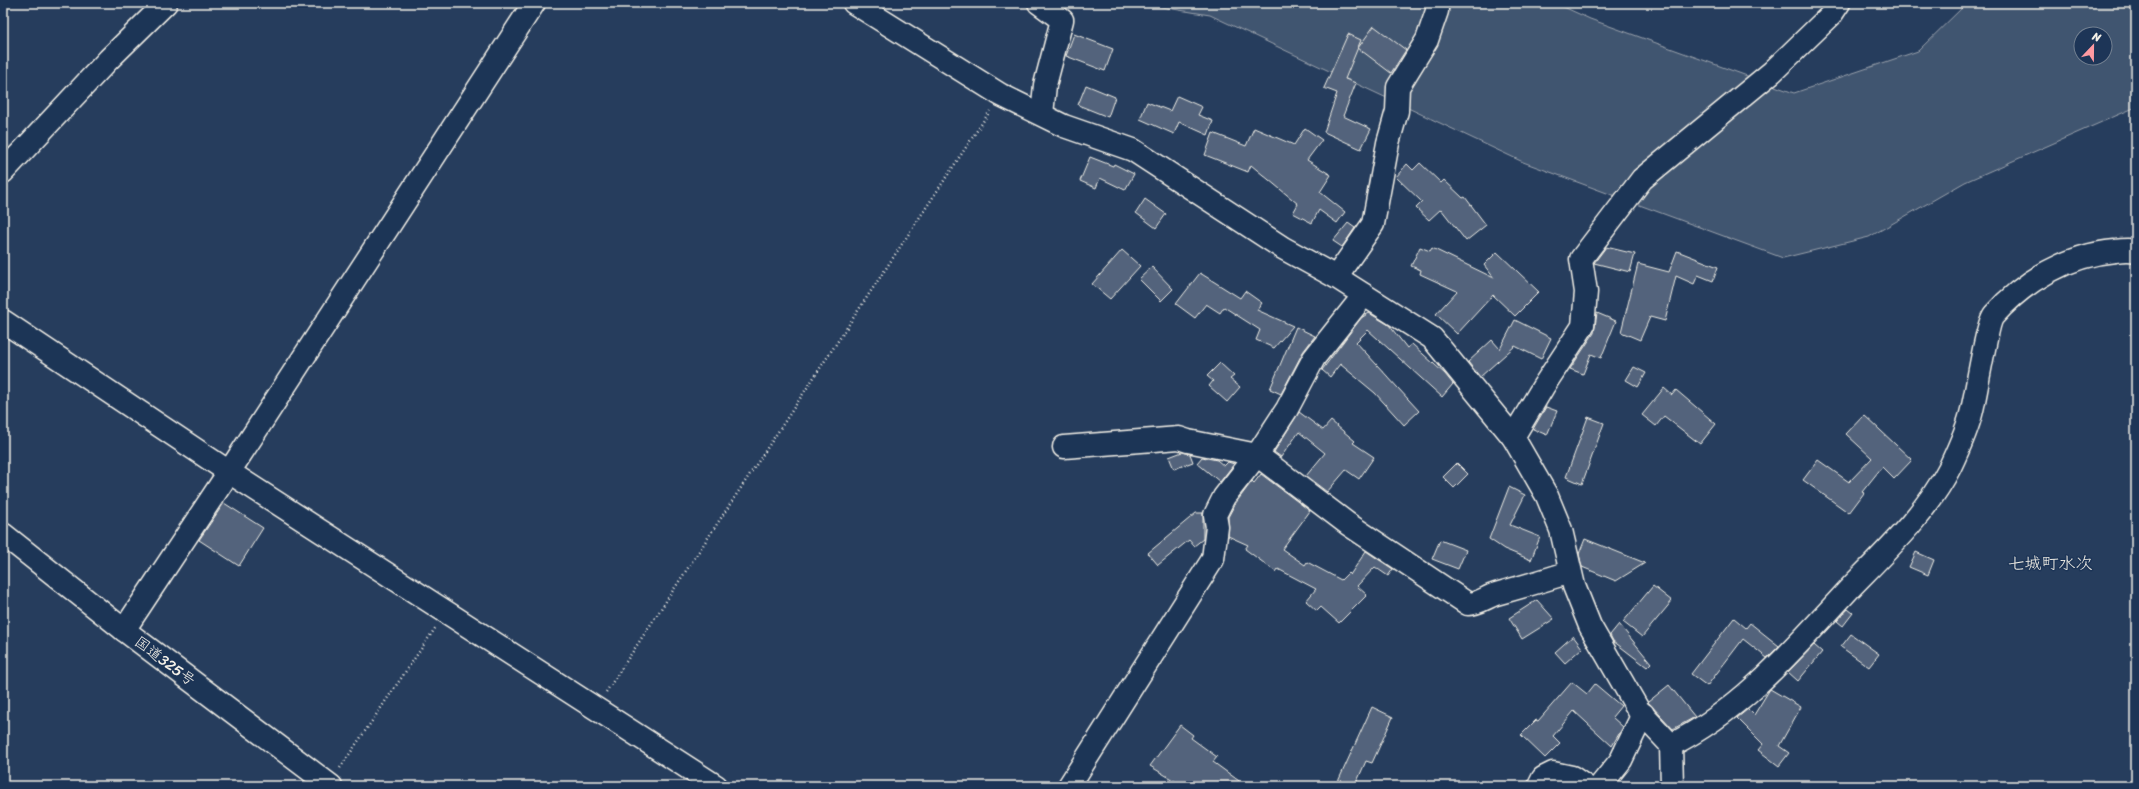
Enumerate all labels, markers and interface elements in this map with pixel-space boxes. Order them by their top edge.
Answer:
north arrow [2073,26,2113,66]
text: N [2089,27,2104,48]
district label: 七城町水次 [2008,548,2093,578]
street label: 国道325号 [129,629,201,693]

